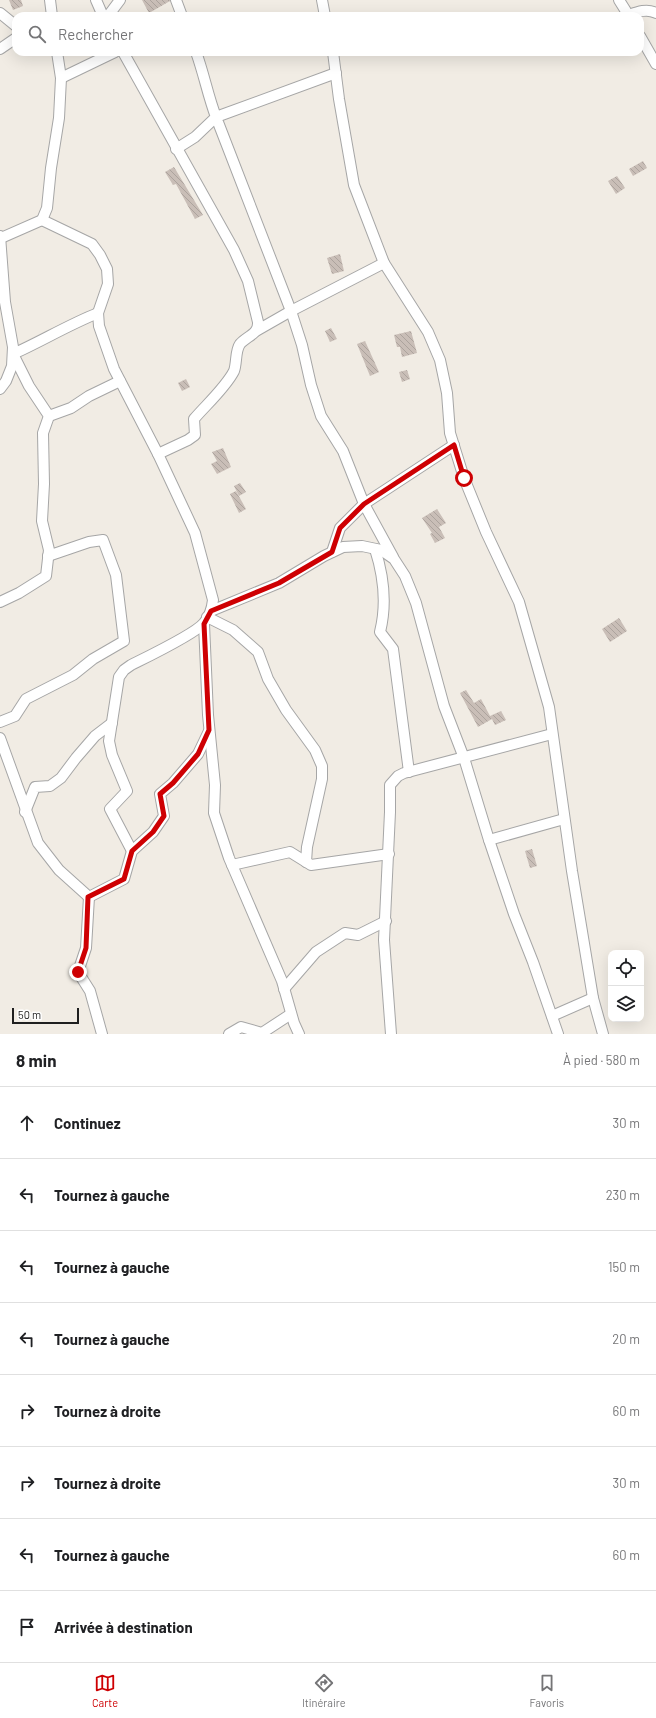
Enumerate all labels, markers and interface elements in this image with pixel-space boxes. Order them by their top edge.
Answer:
search box [12,12,644,56]
icon: search [26,23,48,45]
text: Rechercher [58,25,134,43]
route start [455,469,473,487]
map controls [608,950,644,1022]
button: locate [608,950,644,986]
route end [69,963,87,981]
button: layers [608,986,644,1022]
scale bar [12,1006,79,1025]
text: 50 m [18,1008,41,1021]
text: 8 min [16,1050,56,1070]
text: À pied · 580 m [563,1052,640,1068]
icon: ahead [16,1112,38,1134]
text: Continuez [54,1114,121,1132]
text: 30 m [613,1115,640,1131]
icon: left [16,1184,38,1206]
text: Tournez à gauche [54,1186,170,1204]
text: 230 m [606,1187,640,1203]
icon: left [16,1256,38,1278]
text: Tournez à gauche [54,1258,170,1276]
text: 150 m [608,1259,640,1275]
icon: left [16,1328,38,1350]
text: Tournez à gauche [54,1330,170,1348]
text: 20 m [612,1331,640,1347]
icon: right [16,1400,38,1422]
text: Tournez à droite [54,1402,161,1420]
text: 60 m [613,1403,640,1419]
icon: right [16,1472,38,1494]
text: Tournez à droite [54,1474,161,1492]
text: 30 m [613,1475,640,1491]
icon: left [16,1544,38,1566]
text: Tournez à gauche [54,1546,170,1564]
text: 60 m [613,1547,640,1563]
icon: arrive [16,1616,38,1638]
text: Arrivée à destination [54,1618,193,1636]
tab: Carte [92,1672,118,1709]
tab: Itinéraire [302,1672,346,1709]
tab: Favoris [529,1672,564,1709]

